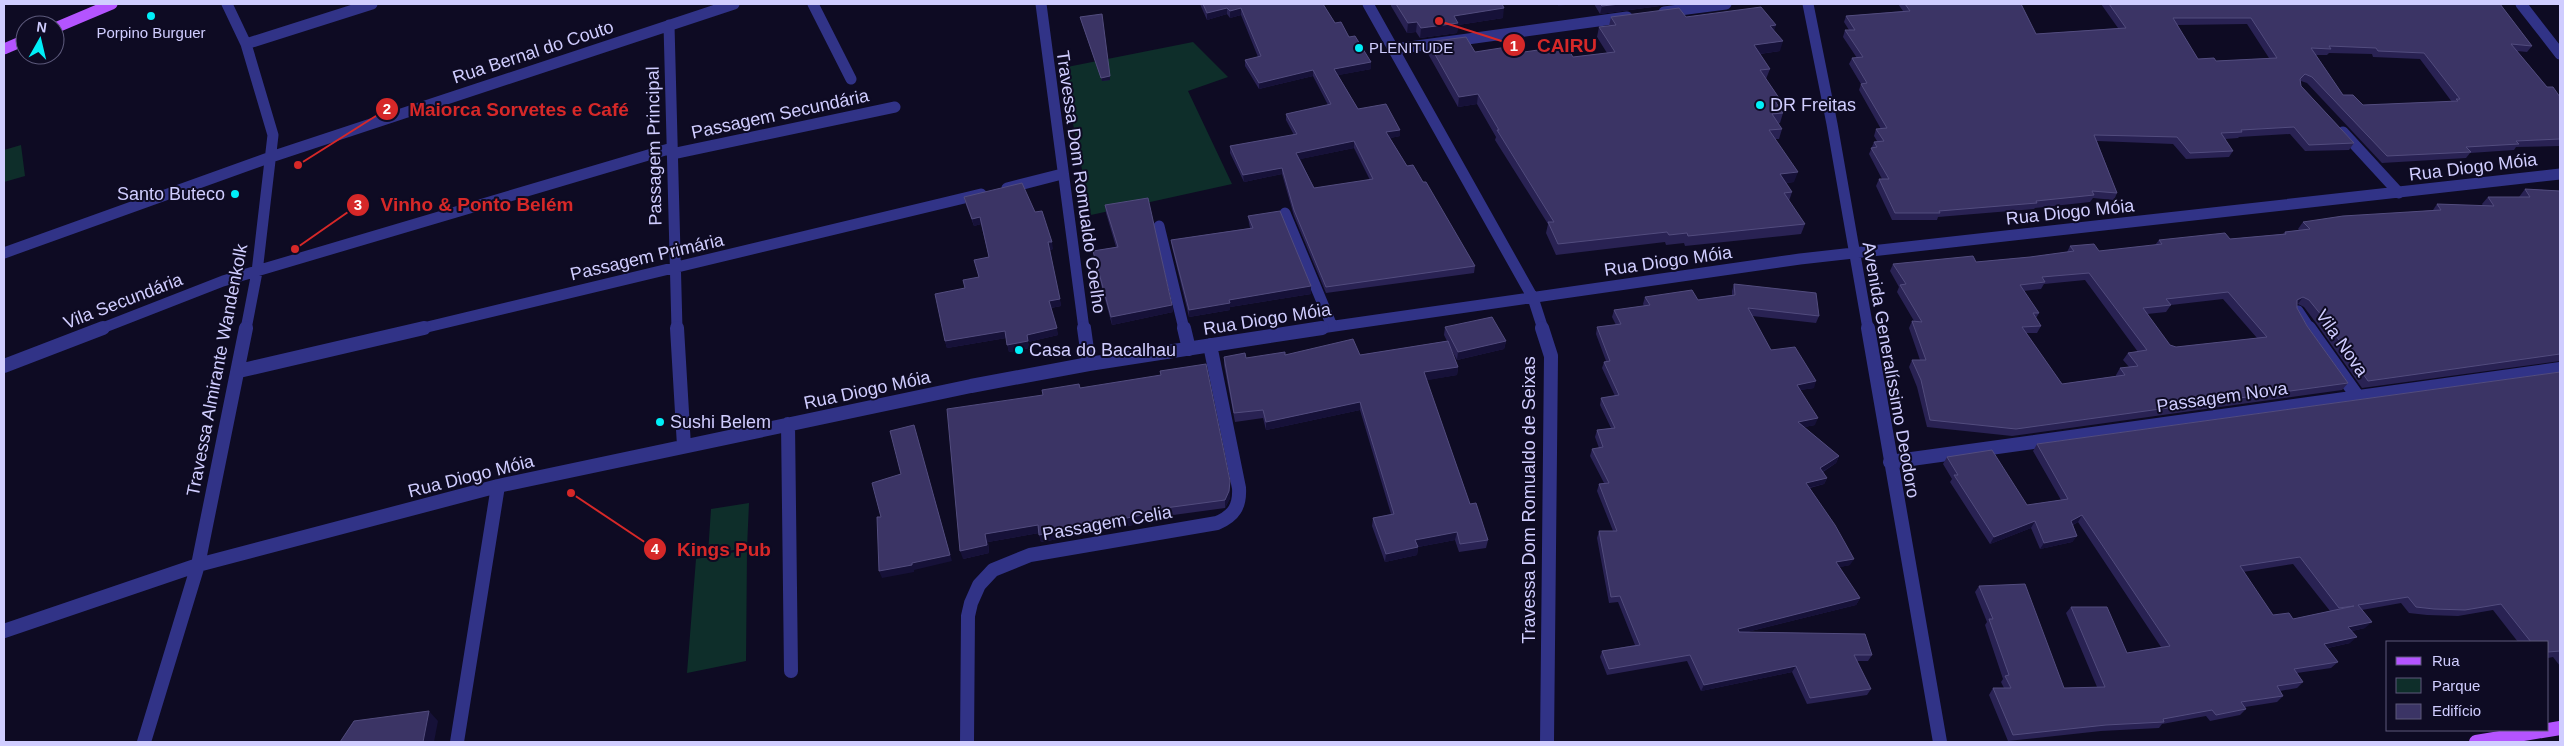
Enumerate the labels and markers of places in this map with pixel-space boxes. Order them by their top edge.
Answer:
marker: Porpino Burguer [145,10,157,22]
place label: Porpino Burguer [96,24,206,41]
callout: CAIRU [1502,28,1607,62]
place label: PLENITUDE [1369,39,1453,56]
marker: PLENITUDE [1353,42,1365,54]
callout: Maiorca Sorvetes e Café [374,92,639,126]
place label: DR Freitas [1770,95,1856,115]
marker: DR Freitas [1754,99,1766,111]
place label: Santo Buteco [117,184,225,204]
marker: Santo Buteco [229,188,241,200]
callout: Vinho & Ponto Belém [346,188,584,222]
place label: Casa do Bacalhau [1029,340,1176,360]
marker: Casa do Bacalhau [1013,344,1025,356]
place label: Sushi Belem [670,412,771,432]
marker: Sushi Belem [654,416,666,428]
callout: Kings Pub [642,532,781,566]

